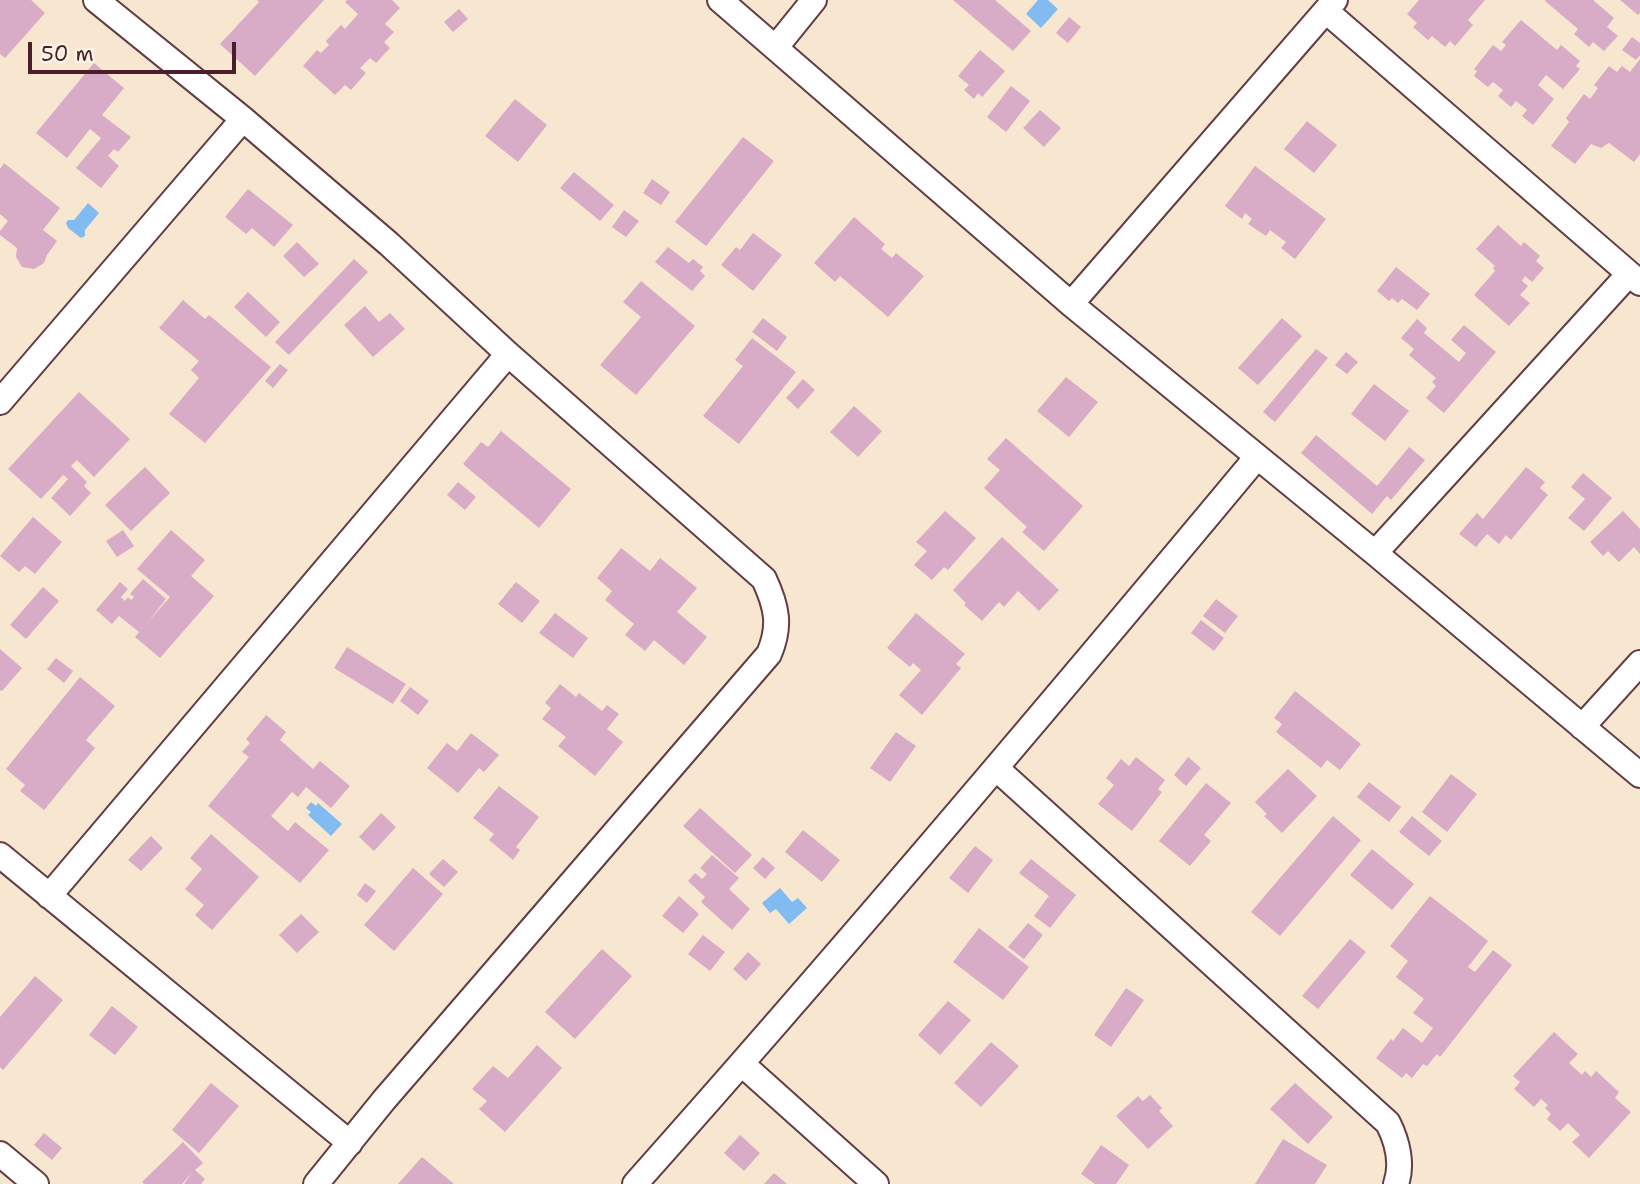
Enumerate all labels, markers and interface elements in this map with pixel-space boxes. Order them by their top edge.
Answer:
scale bar [32,28,240,72]
text: 50 m [41,40,94,68]

